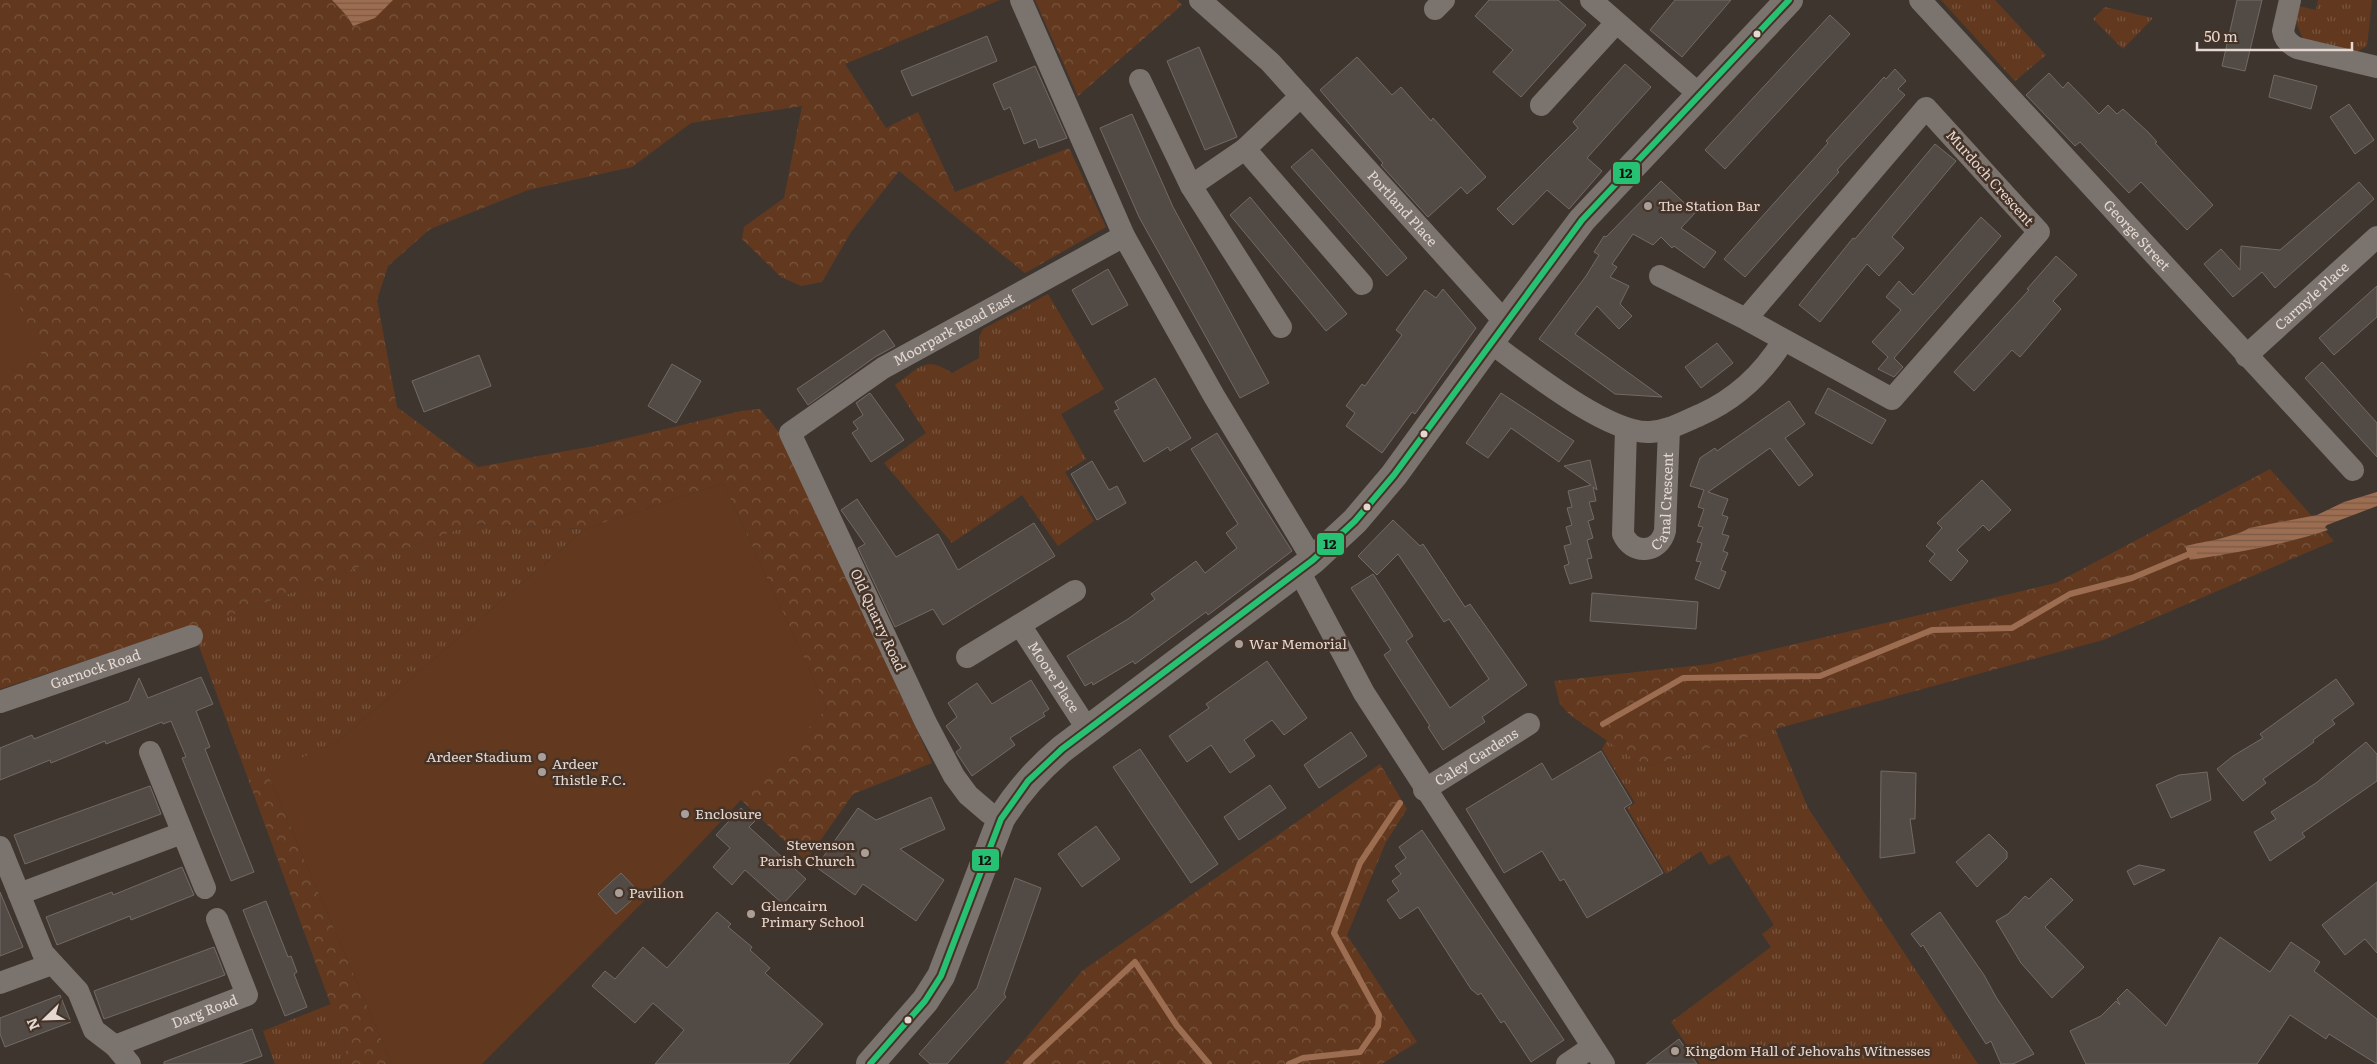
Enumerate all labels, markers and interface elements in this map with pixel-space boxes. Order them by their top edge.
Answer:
scale bar [2197,20,2352,52]
text: 50 m [2204,24,2238,47]
unlabelled marker [1752,29,1762,39]
street label: Murdoch Crescent [1942,125,2039,230]
line badge: 12 [1612,161,1641,185]
text: 12 [1619,162,1633,182]
street label: Portland Place [1363,165,1443,250]
place label: The Station Bar [1658,195,1760,215]
street label: George Street [2100,195,2176,275]
marker: The Station Bar [1642,200,1654,212]
street label: Carmyle Place [2270,257,2353,334]
street label: Moorpark Road East [889,287,1018,370]
unlabelled marker [1419,429,1429,439]
street label: Canal Crescent [1646,452,1677,555]
unlabelled marker [1362,502,1372,512]
line badge: 12 [1316,532,1345,556]
text: 12 [1323,533,1337,553]
street label: Old Quarry Road [846,565,912,675]
place label: War Memorial [1249,633,1347,653]
street label: Moore Place [1024,637,1085,716]
marker: War Memorial [1233,638,1245,650]
street label: Garnock Road [47,643,143,693]
street label: Caley Gardens [1430,722,1522,790]
place label: Ardeer Stadium [426,746,532,766]
marker: Ardeer Stadium [536,751,548,763]
place label: Ardeer Thistle F.C. [552,753,626,789]
marker: Ardeer Thistle F.C. [536,766,548,778]
place label: Enclosure [695,803,761,823]
marker: Enclosure [679,808,691,820]
place label: Stevenson Parish Church [759,834,855,870]
marker: Stevenson Parish Church [859,847,871,859]
line badge: 12 [971,848,1000,872]
text: 12 [978,849,992,869]
place label: Pavilion [629,882,684,902]
marker: Pavilion [613,887,625,899]
place label: Glencairn Primary School [761,895,865,931]
marker: Glencairn Primary School [745,908,757,920]
street label: Darg Road [168,988,241,1032]
north arrow [20,994,70,1044]
text: N [21,1015,44,1034]
unlabelled marker [903,1015,913,1025]
place label: Kingdom Hall of Jehovahs Witnesses [1685,1040,1930,1060]
marker: Kingdom Hall of Jehovahs Witnesses [1669,1045,1681,1057]

